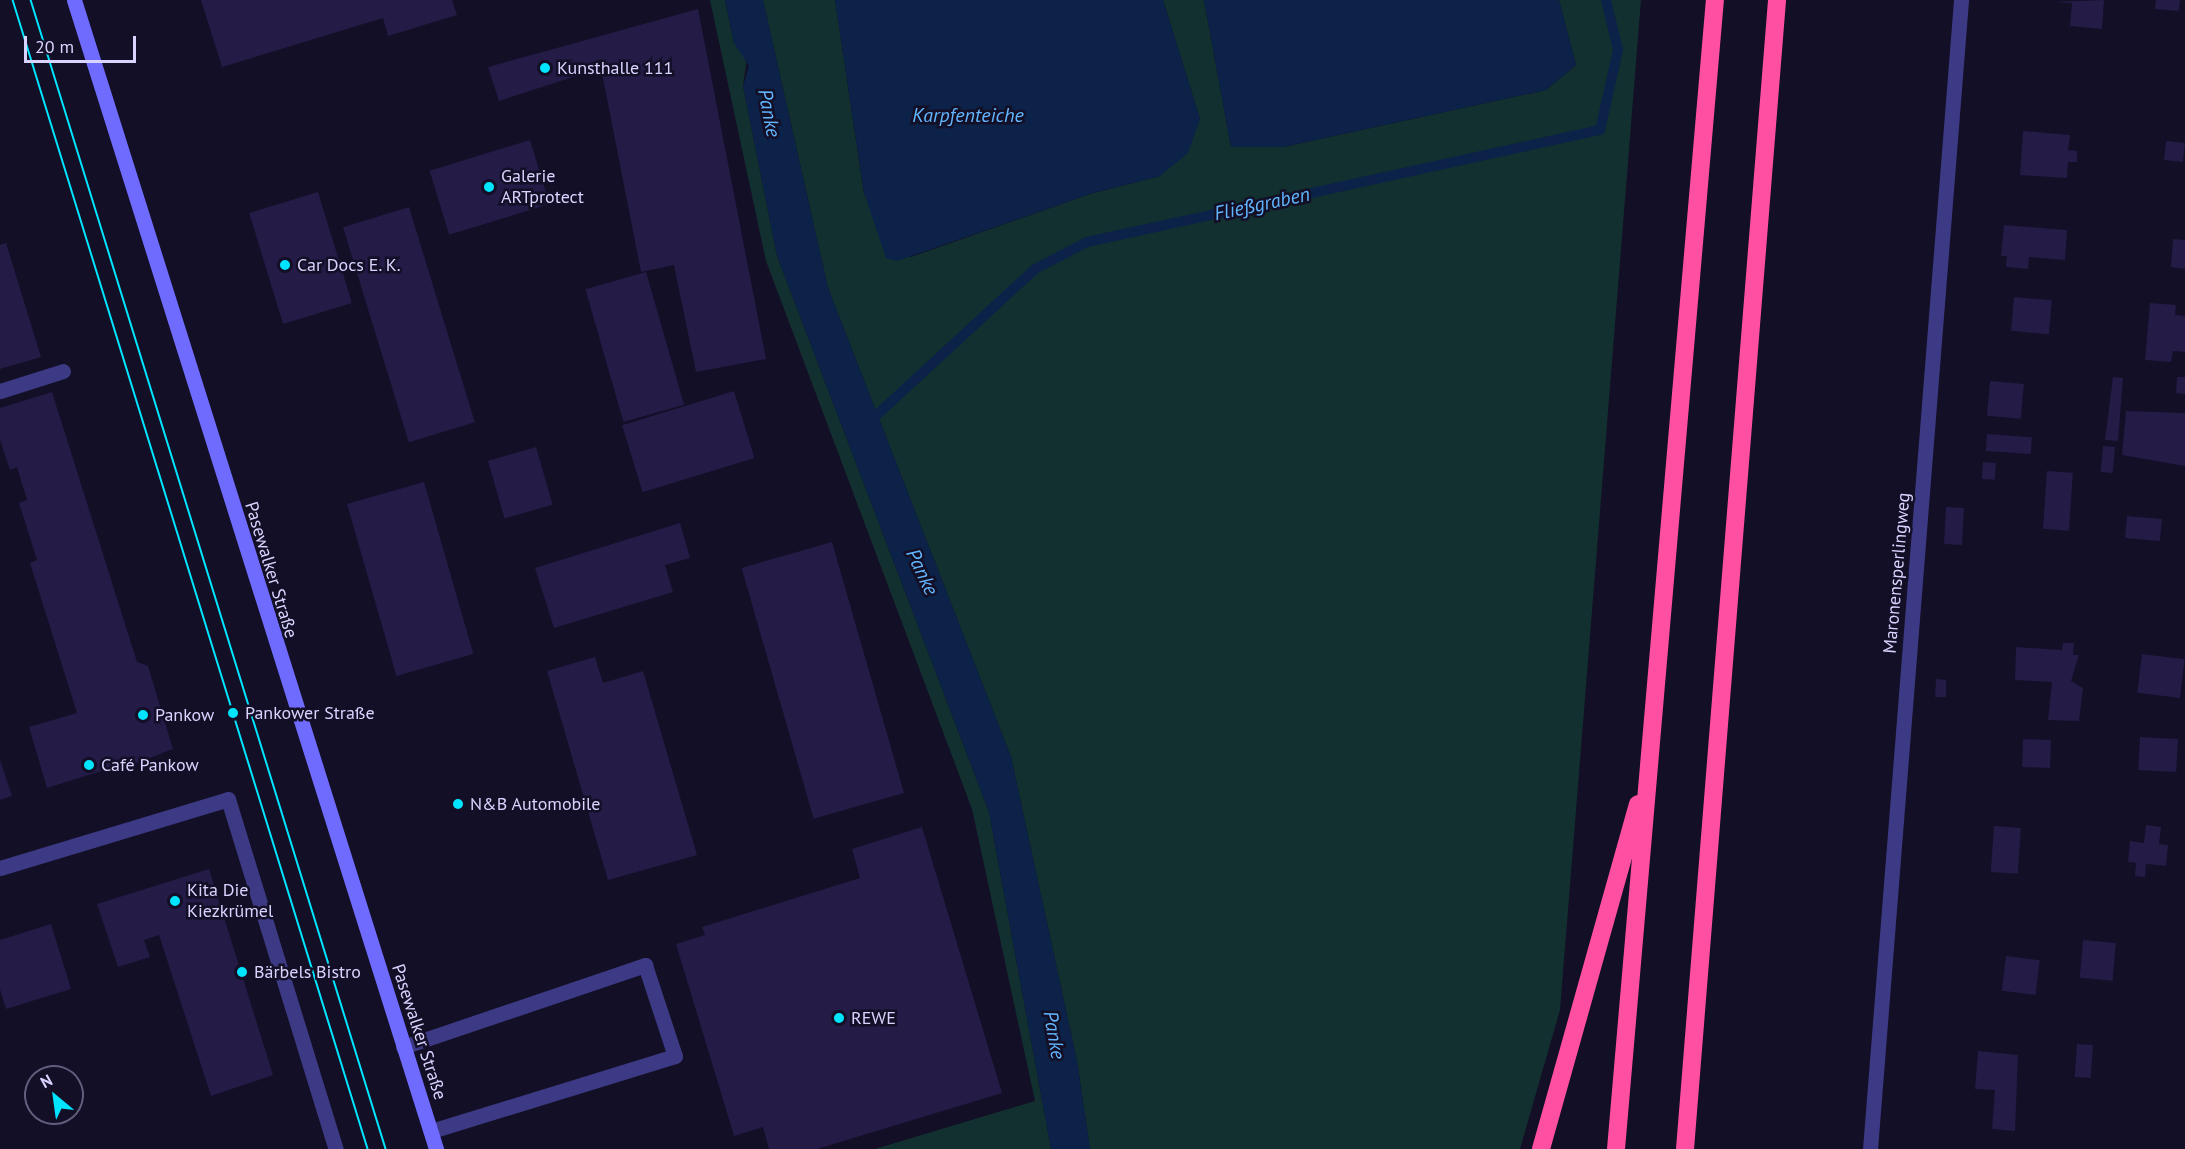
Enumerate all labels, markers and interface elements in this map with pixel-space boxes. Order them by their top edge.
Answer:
scale bar [27,24,140,62]
text: 20 m [35,35,74,58]
place label: Kunsthalle 111 [557,57,673,79]
marker: Kunsthalle 111 [538,61,552,75]
water label: Panke [753,87,785,139]
water label: Karpfenteiche [912,103,1024,127]
place label: Galerie ARTprotect [501,166,584,208]
marker: Galerie ARTprotect [482,180,496,194]
water label: Fließgraben [1212,182,1312,226]
place label: Car Docs E. K. [297,254,402,276]
marker: Car Docs E. K. [278,258,292,272]
street label: Maronensperlingweg [1879,492,1915,654]
street label: Pasewalker Straße [240,499,302,641]
water label: Panke [901,545,943,599]
place label: Pankower Straße [245,702,375,724]
place label: Pankow [155,704,214,726]
marker: Pankower Straße [226,706,240,720]
marker: Pankow [136,708,150,722]
place label: Café Pankow [101,754,199,776]
marker: Café Pankow [82,758,96,772]
place label: N&B Automobile [470,793,601,815]
marker: N&B Automobile [451,797,465,811]
place label: Kita Die Kiezkrümel [187,880,273,922]
marker: Kita Die Kiezkrümel [168,894,182,908]
place label: Bärbels Bistro [254,961,361,983]
street label: Pasewalker Straße [387,961,451,1103]
marker: Bärbels Bistro [235,965,249,979]
place label: REWE [851,1007,896,1029]
water label: Panke [1038,1009,1070,1061]
marker: REWE [832,1011,846,1025]
north arrow [24,1065,84,1125]
text: N [37,1070,56,1092]

